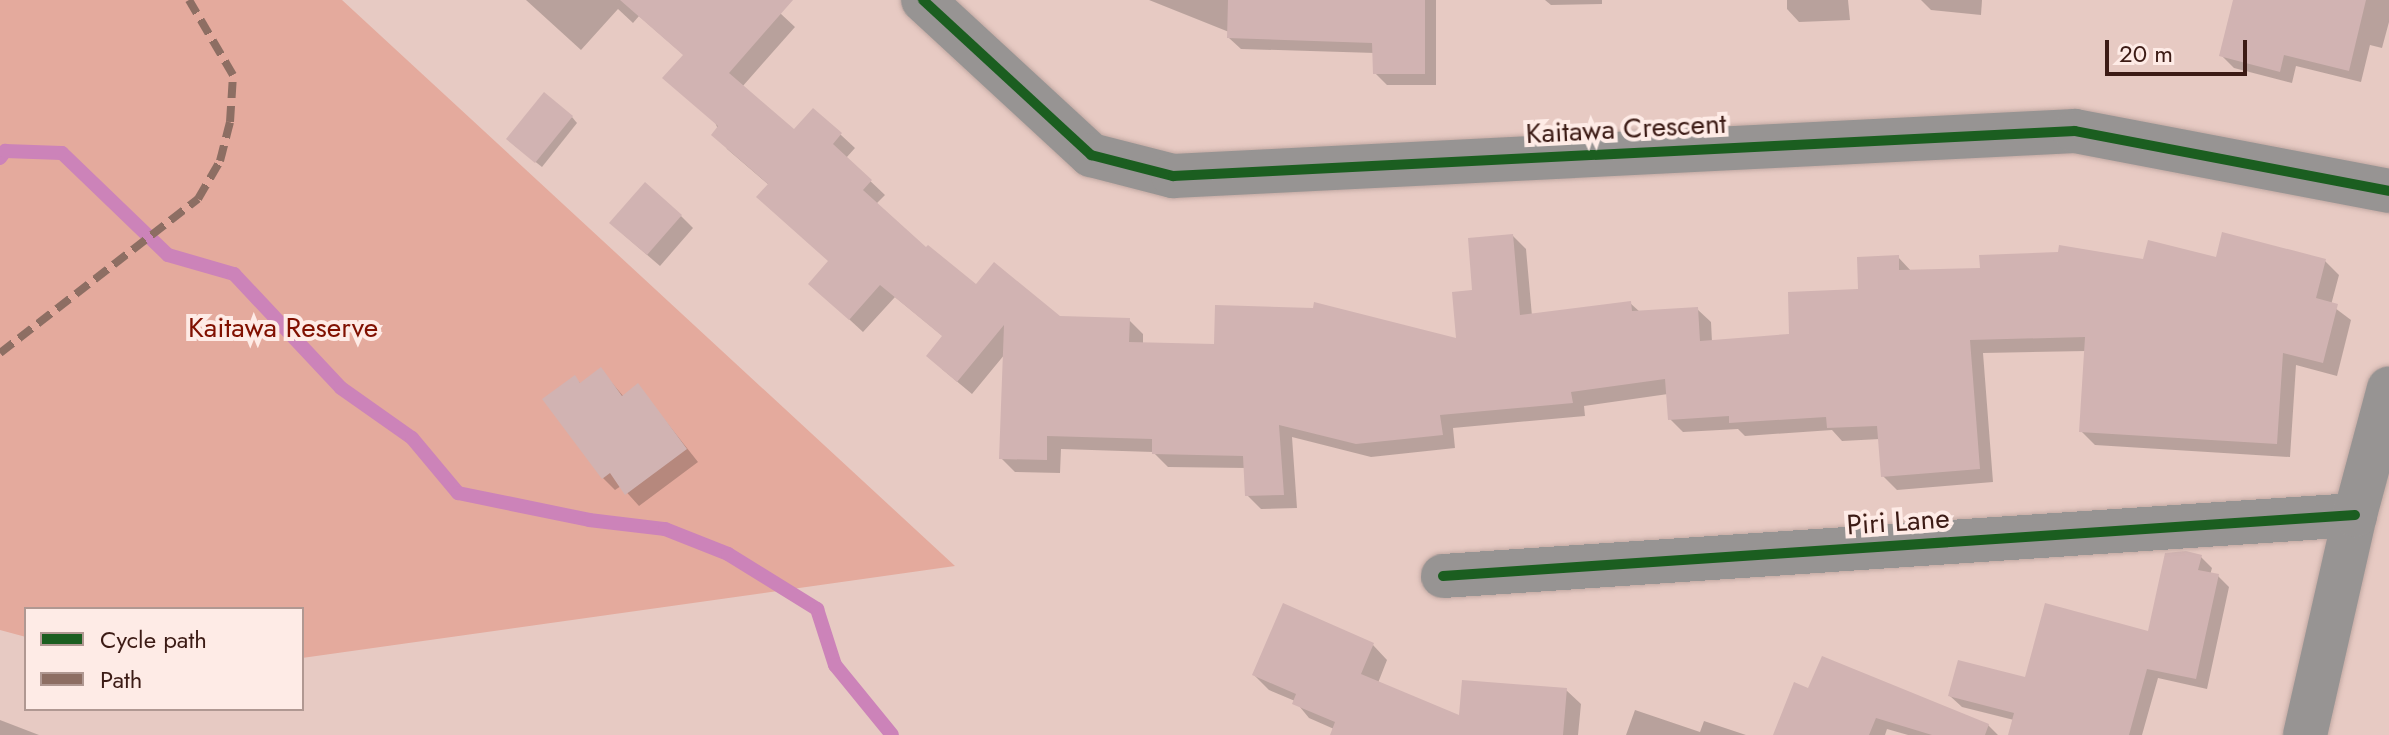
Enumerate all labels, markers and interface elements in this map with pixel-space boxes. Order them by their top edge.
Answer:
scale bar [2109,24,2251,74]
text: 20 m [2119,36,2173,71]
street label: Kaitawa Crescent [1525,107,1727,151]
park label: Kaitawa Reserve [188,311,378,345]
street label: Piri Lane [1845,502,1951,542]
legend [24,607,304,711]
text: Cycle path [100,622,207,657]
text: Path [100,662,142,697]

